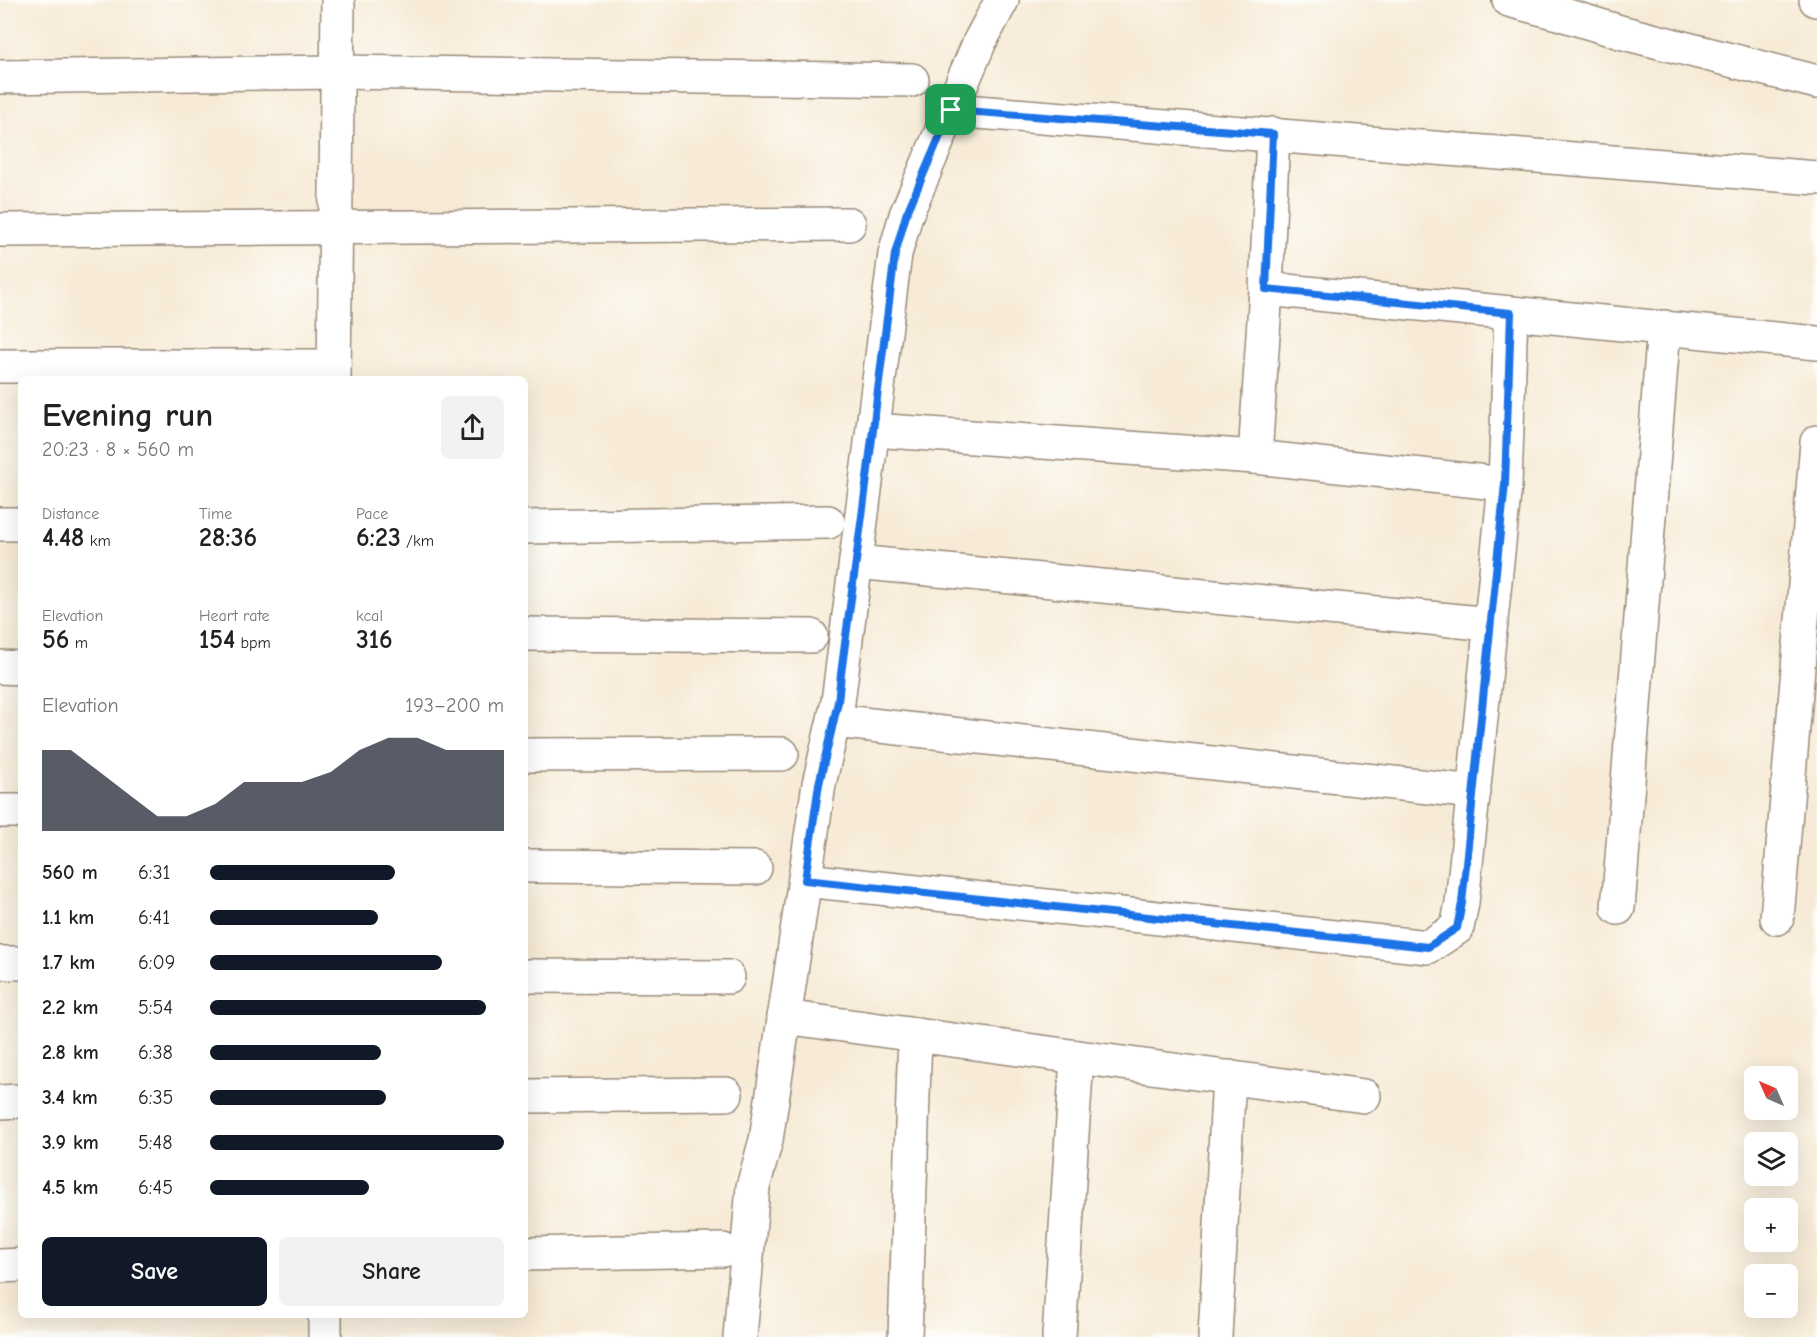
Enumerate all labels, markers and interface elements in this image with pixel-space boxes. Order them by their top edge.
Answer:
pin [925,84,976,135]
icon: arrive [934,93,967,126]
text: Evening run [42,396,213,434]
button: share [441,396,504,459]
text: 20:23 · 8 × 560 m [42,438,194,461]
text: Distance [42,505,99,523]
text: Time [199,505,232,523]
text: Pace [356,505,388,523]
text: 4.48 [42,523,84,553]
text: 28:36 [199,523,257,553]
text: 6:23 [356,523,401,553]
text: km [84,532,111,550]
text: /km [401,532,434,550]
text: Elevation [42,607,103,625]
text: Heart rate [199,607,270,625]
text: kcal [356,607,383,625]
text: 56 [42,625,69,655]
text: 154 [199,625,235,655]
text: 316 [356,625,393,655]
text: m [69,634,88,652]
text: bpm [235,634,271,652]
text: Elevation [42,694,119,717]
text: 193–200 m [405,694,504,717]
text: 560 m [42,861,98,884]
text: 6:31 [138,861,171,884]
text: 1.1 km [42,906,94,929]
text: 6:41 [138,906,170,929]
text: 1.7 km [42,951,95,974]
text: 6:09 [138,951,175,974]
text: 2.2 km [42,996,98,1019]
text: 5:54 [138,996,173,1019]
text: 2.8 km [42,1041,99,1064]
text: 6:38 [138,1041,173,1064]
north arrow [1744,1066,1798,1120]
map controls [1744,1066,1798,1318]
text: 3.4 km [42,1086,98,1109]
text: 6:35 [138,1086,173,1109]
text: 3.9 km [42,1131,99,1154]
text: 5:48 [138,1131,172,1154]
button: layers [1744,1132,1798,1186]
text: 4.5 km [42,1176,98,1199]
text: 6:45 [138,1176,173,1199]
button: + [1744,1198,1798,1252]
button: Save [42,1237,267,1306]
button: Share [279,1237,504,1306]
button: − [1744,1264,1798,1318]

